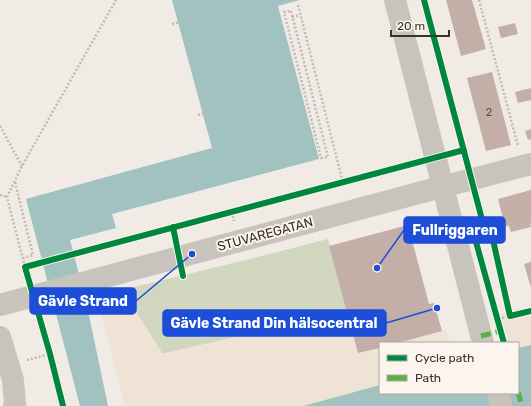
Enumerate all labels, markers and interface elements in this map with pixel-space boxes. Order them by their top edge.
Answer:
scale bar [391,12,449,38]
text: 20 m [397,19,425,33]
house number: 2 [486,106,492,119]
street label: STUVAREGATAN [216,214,314,254]
callout: Fullriggaren [404,217,505,243]
text: Fullriggaren [412,222,498,239]
callout: Gävle Strand [30,288,136,314]
text: Gävle Strand [38,293,128,310]
callout: Gävle Strand Din hälsocentral [163,310,386,336]
text: Gävle Strand Din hälsocentral [170,315,378,332]
legend [379,342,519,394]
text: Cycle path [415,351,474,365]
text: Path [415,371,441,385]

